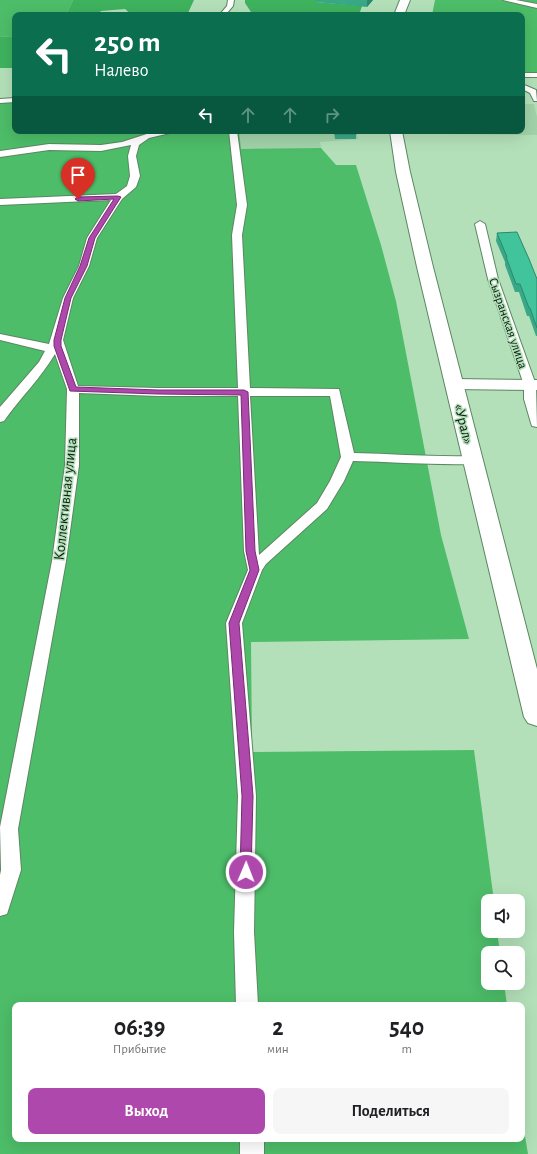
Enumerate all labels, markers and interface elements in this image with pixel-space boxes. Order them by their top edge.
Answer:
icon: left [28,28,80,80]
text: 250 m [94,29,161,57]
text: Налево [94,62,148,80]
icon: left [195,104,217,126]
icon: ahead [237,104,259,126]
icon: ahead [279,104,301,126]
icon: right [321,104,343,126]
pin [61,158,95,199]
icon: arrive [67,164,89,186]
street label: Сызранская улица [486,276,529,371]
street label: «Урал» [451,402,476,446]
street label: Коллективная улица [52,437,79,561]
position arrow [225,851,267,893]
map controls [481,894,525,990]
button: sound [481,894,525,938]
button: search [481,946,525,990]
text: 06:39 [114,1016,165,1040]
text: 2 [272,1016,283,1040]
text: 540 [389,1016,424,1040]
text: Прибытие [113,1043,166,1056]
text: мин [267,1043,289,1056]
text: m [402,1043,412,1056]
button: Выход [28,1088,265,1134]
button: Поделиться [273,1088,509,1134]

